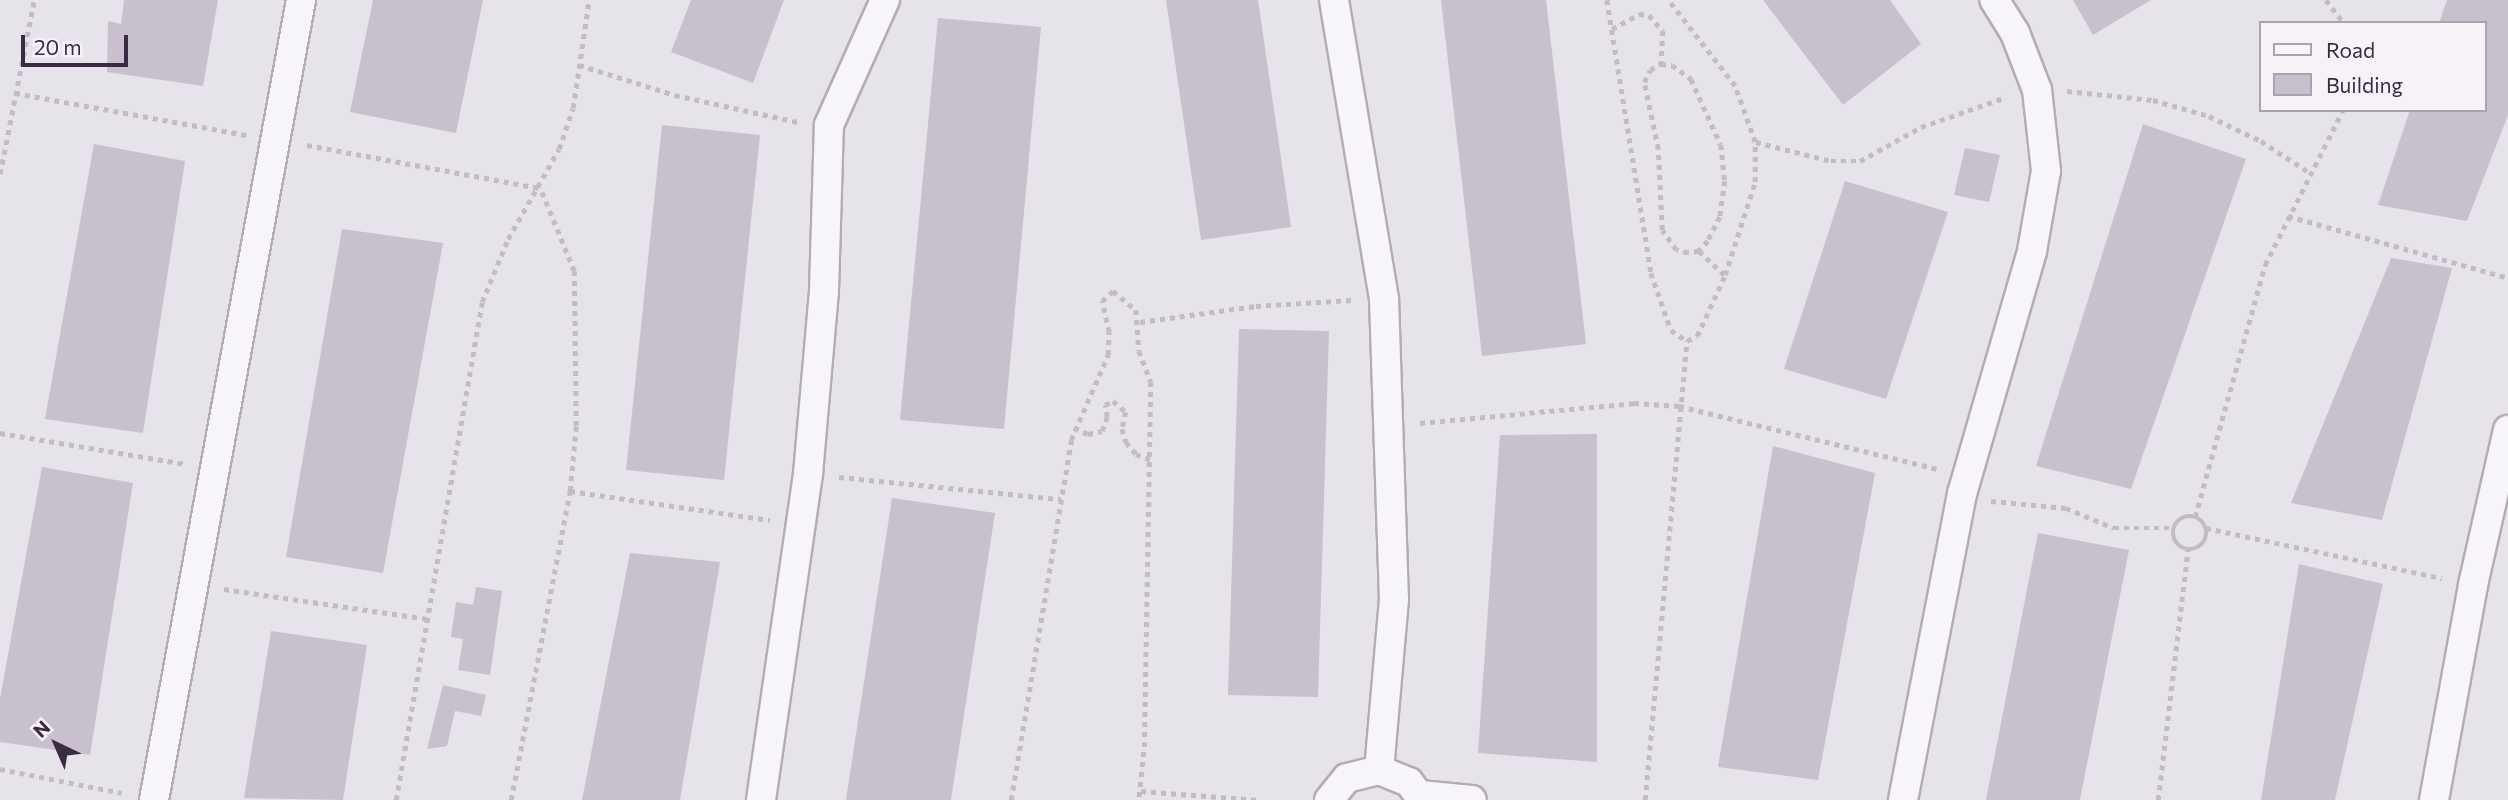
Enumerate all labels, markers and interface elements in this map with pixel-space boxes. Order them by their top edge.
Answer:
scale bar [24,21,131,65]
legend [2260,21,2487,112]
text: 20 m [34,34,82,59]
text: Road [2326,37,2375,62]
text: Building [2326,72,2403,97]
north arrow [21,709,91,779]
text: N [28,715,54,742]

